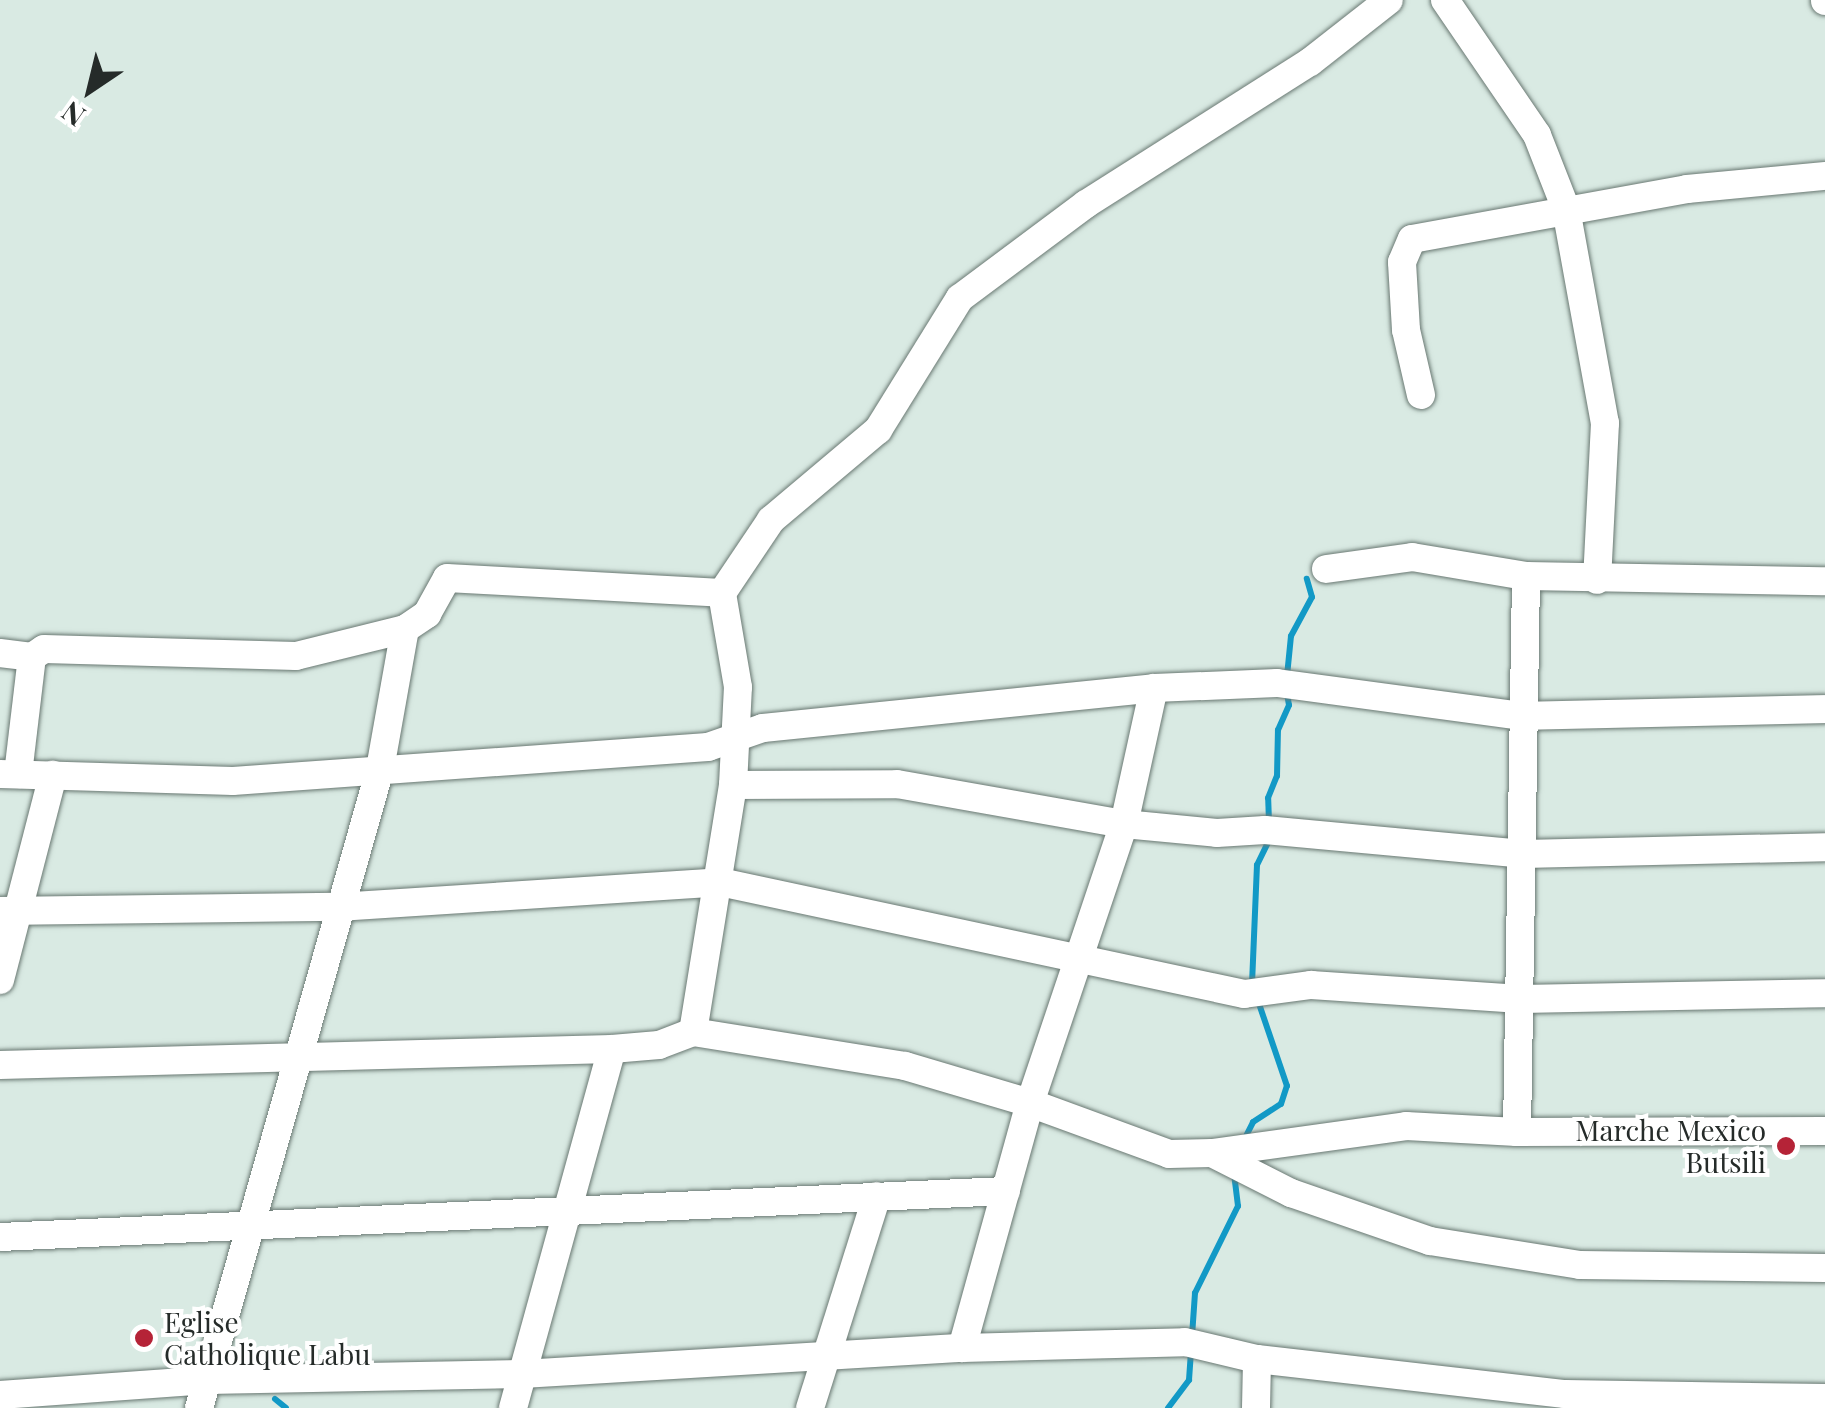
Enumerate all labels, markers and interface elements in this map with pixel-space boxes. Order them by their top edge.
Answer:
north arrow [40,40,140,140]
text: N [54,94,91,136]
place label: Marche Mexico Butsili [1575,1113,1766,1179]
marker: Marche Mexico Butsili [1775,1135,1797,1157]
place label: Eglise Catholique Labu [164,1305,370,1371]
marker: Eglise Catholique Labu [133,1327,155,1349]

